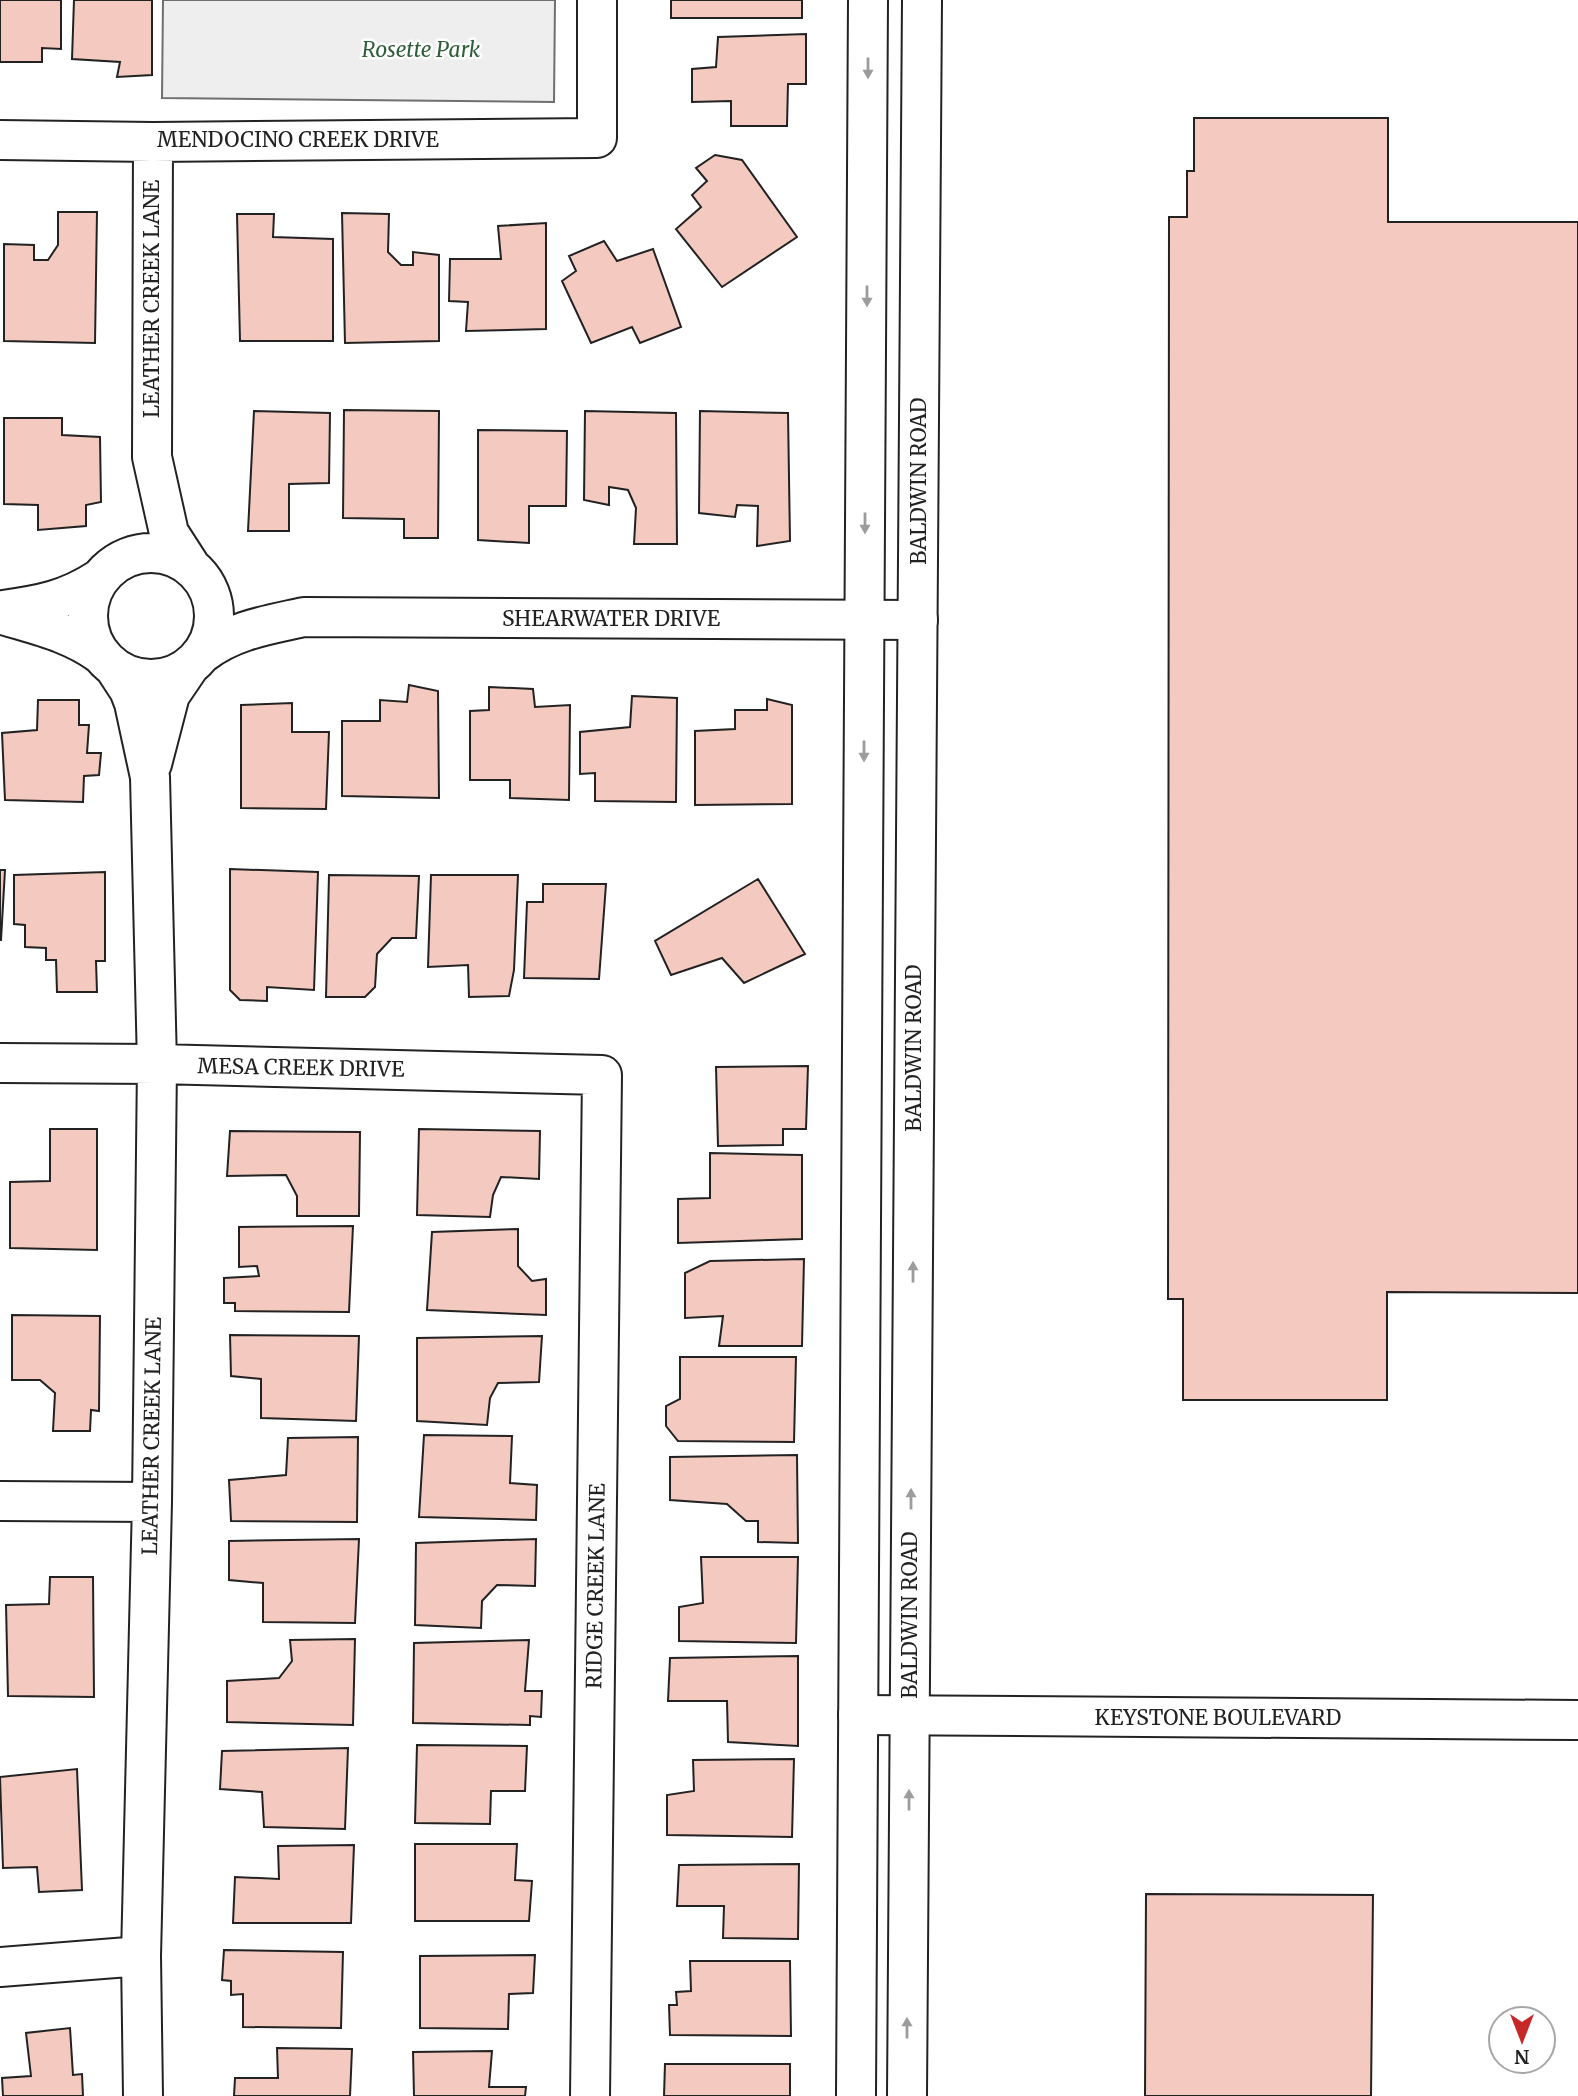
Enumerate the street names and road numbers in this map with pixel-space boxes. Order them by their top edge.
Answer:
street label: MENDOCINO CREEK DRIVE [157,126,440,153]
street label: LEATHER CREEK LANE [138,179,165,418]
street label: BALDWIN ROAD [905,397,932,565]
street label: SHEARWATER DRIVE [502,605,721,632]
street label: BALDWIN ROAD [900,964,927,1132]
street label: MESA CREEK DRIVE [197,1052,405,1083]
street label: LEATHER CREEK LANE [136,1316,167,1555]
street label: RIDGE CREEK LANE [580,1482,611,1689]
street label: BALDWIN ROAD [896,1531,923,1699]
street label: KEYSTONE BOULEVARD [1095,1704,1342,1731]

